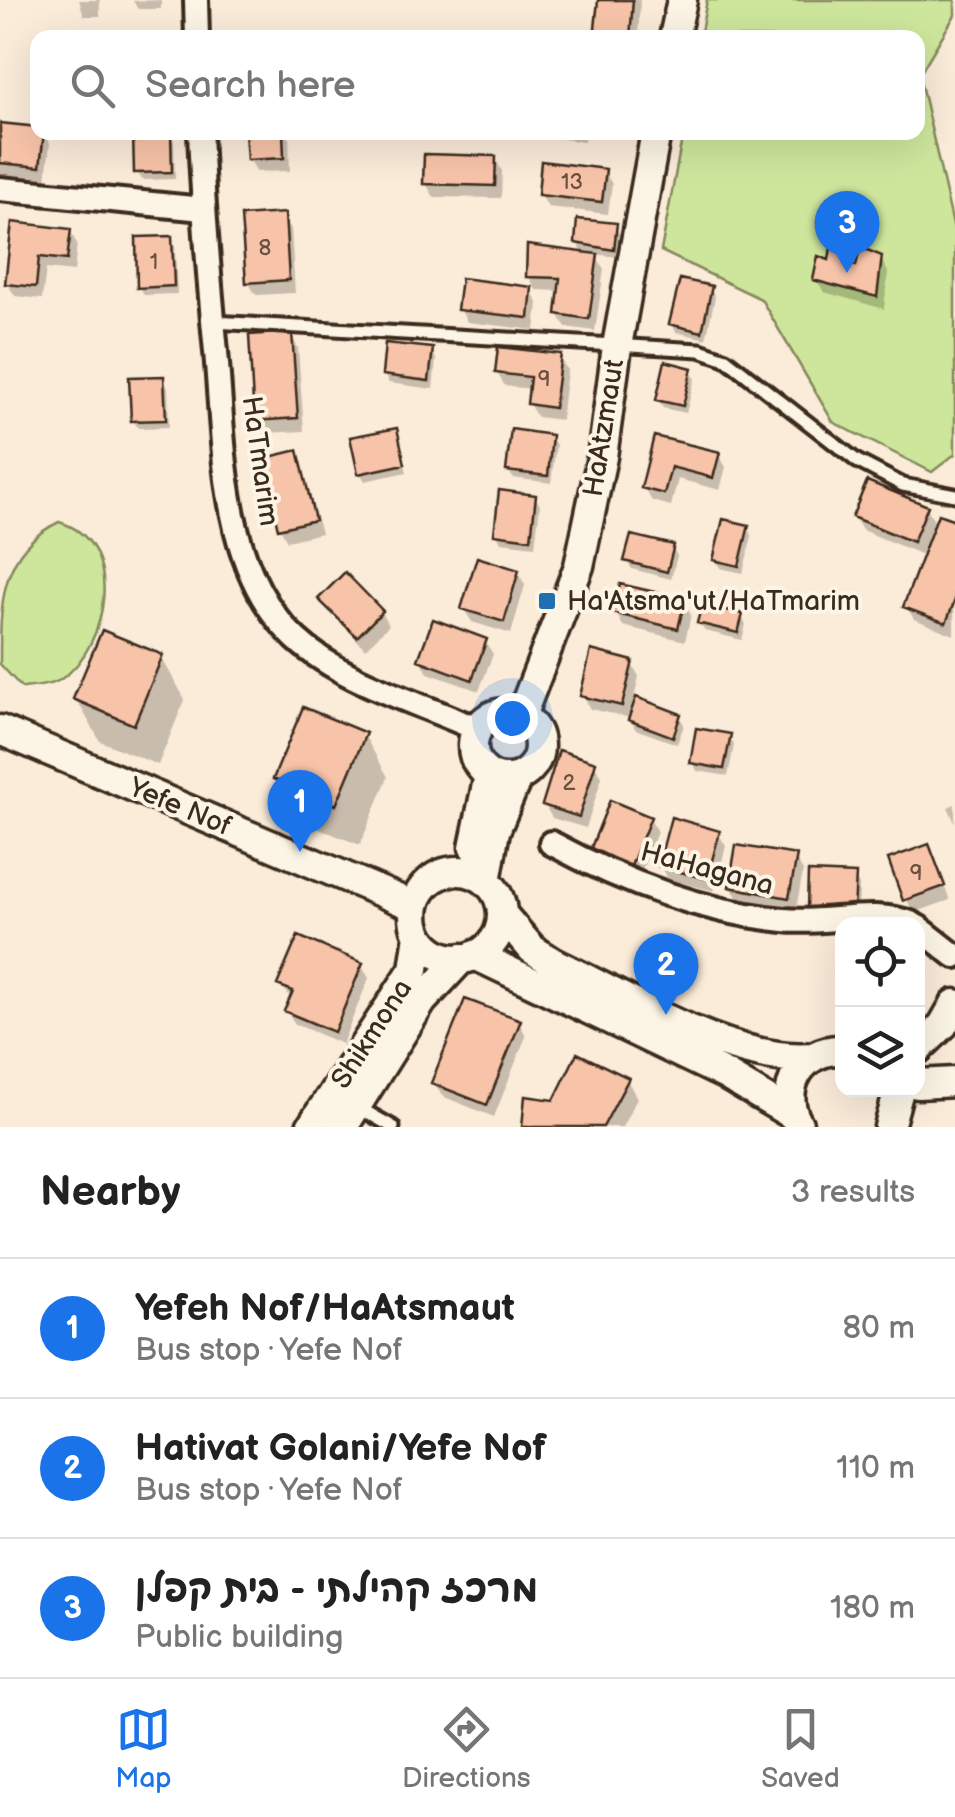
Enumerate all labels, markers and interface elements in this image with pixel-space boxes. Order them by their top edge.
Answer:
search box [30,30,925,140]
icon: search [65,58,120,113]
text: Search here [145,63,356,108]
house number: 13 [561,169,583,196]
pin: 3 [814,190,880,273]
house number: 8 [259,235,271,262]
house number: 1 [150,249,158,276]
street label: HaAtzmaut [577,357,631,499]
house number: 9 [538,366,550,393]
street label: HaTmarim [235,394,285,528]
place label: Ha'Atsma'ut/HaTmarim [567,585,860,618]
marker: Ha'Atsma'ut/HaTmarim [536,590,558,612]
your location [487,693,538,744]
street label: Yefe Nof [123,770,236,843]
pin: 1 [268,770,332,852]
house number: 2 [563,770,576,797]
street label: HaHagana [637,835,777,903]
house number: 9 [910,860,922,887]
map controls [835,917,925,1097]
button: locate [835,917,925,1007]
pin: 2 [634,932,698,1015]
street label: Shikmona [325,973,419,1095]
button: layers [835,1007,925,1097]
text: Nearby [40,1167,180,1218]
text: 3 results [791,1173,915,1212]
text: Yefeh Nof/HaAtsmaut [135,1286,515,1331]
text: 1 [66,1309,79,1348]
text: 80 m [842,1309,915,1348]
text: Bus stop · Yefe Nof [135,1331,403,1370]
text: Hativat Golani/Yefe Nof [135,1426,546,1471]
text: 2 [63,1449,82,1488]
text: 110 m [836,1449,915,1488]
text: Bus stop · Yefe Nof [135,1471,403,1510]
text: מרכז קהילתי - בית קפלן [135,1567,538,1612]
text: 3 [63,1589,82,1628]
text: 180 m [830,1589,915,1628]
text: Public building [135,1618,344,1657]
tab: Map [115,1702,172,1795]
tab: Directions [402,1702,531,1795]
tab: Saved [761,1702,840,1795]

